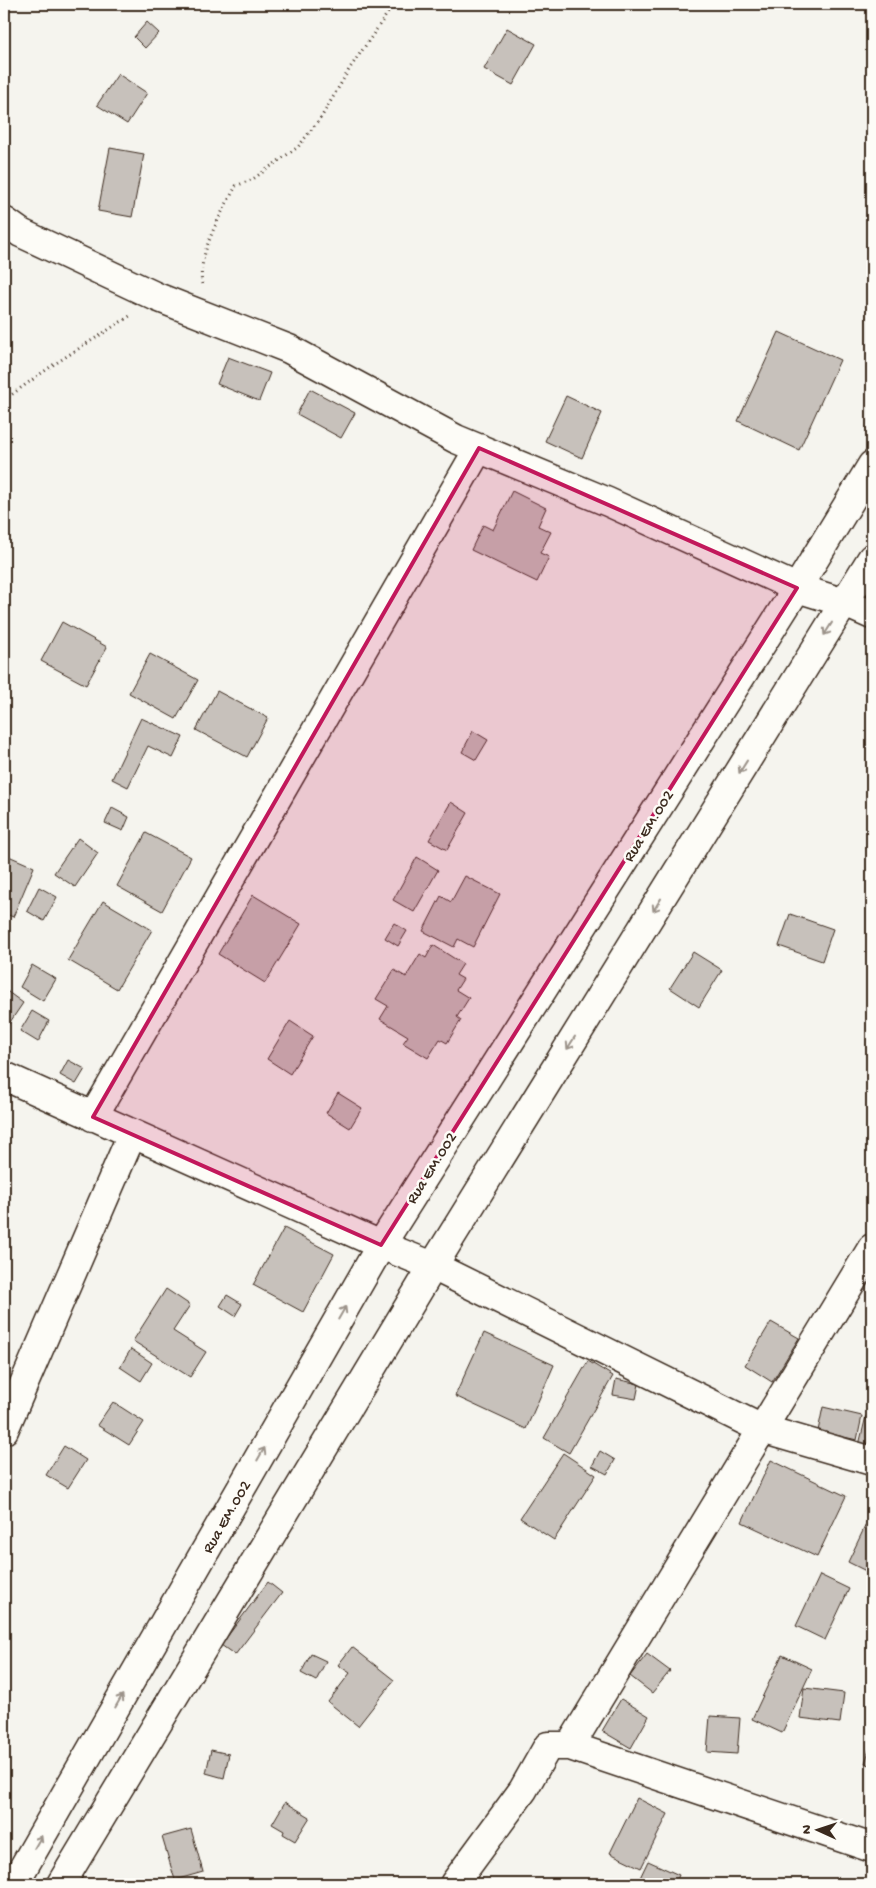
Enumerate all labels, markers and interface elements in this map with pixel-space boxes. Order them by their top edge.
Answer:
one-way arrow [823,622,833,636]
one-way arrow [737,760,747,774]
street label: Rua EM.002 [621,787,679,866]
one-way arrow [652,898,662,912]
one-way arrow [566,1036,576,1050]
street label: Rua EM.002 [404,1129,462,1208]
one-way arrow [338,1306,347,1321]
one-way arrow [257,1447,266,1462]
street label: Rua EM.002 [200,1478,257,1557]
one-way arrow [115,1694,124,1709]
north arrow [794,1806,844,1856]
text: N [799,1824,816,1834]
one-way arrow [34,1835,43,1850]

